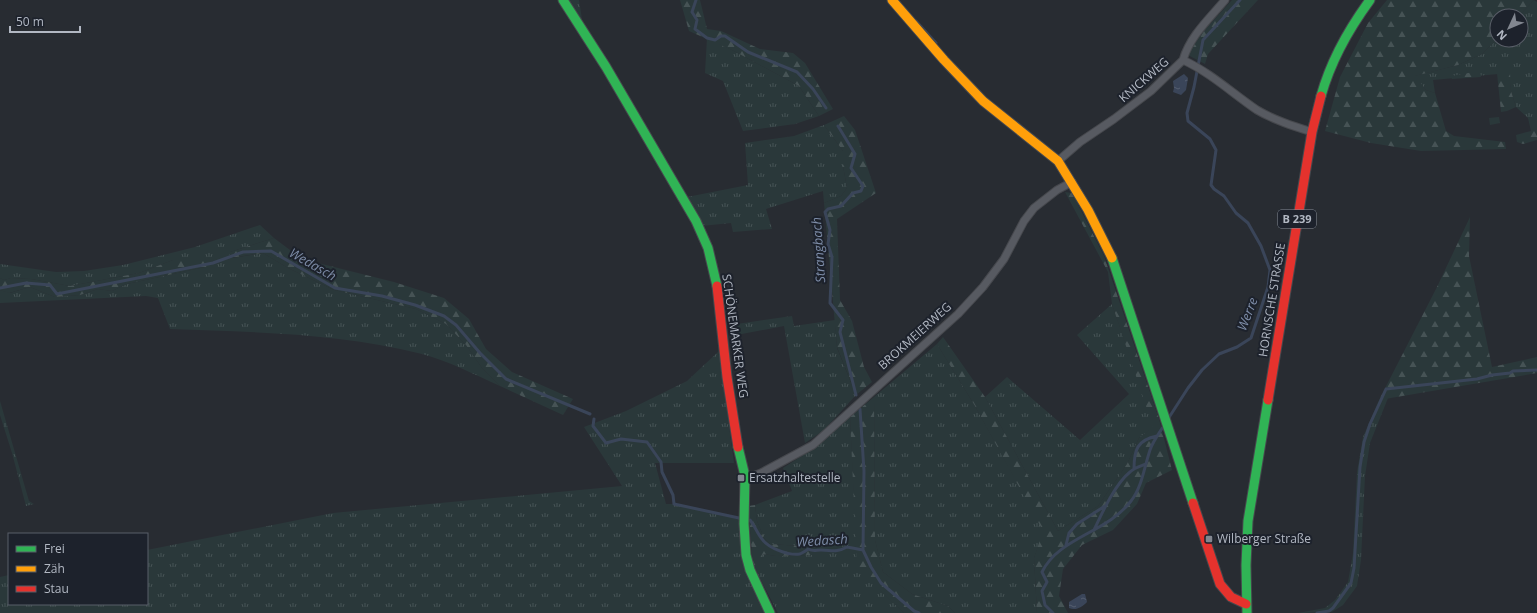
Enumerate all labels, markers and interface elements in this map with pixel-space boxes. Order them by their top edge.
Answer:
scale bar [10,8,80,34]
north arrow [1489,8,1529,48]
text: 50 m [16,13,44,30]
text: N [1493,27,1510,44]
street label: KNICKWEG [1115,53,1172,106]
road number: B 239 [1278,210,1316,228]
water label: Strangbach [807,217,829,283]
street label: HORNSCHE STRASSE [1254,242,1289,358]
water label: Wedasch [286,243,340,285]
street label: SCHÖNEMARKER WEG [718,273,753,399]
water label: Werre [1232,294,1262,333]
street label: BROKMEIERWEG [874,298,955,373]
place label: Ersatzhaltestelle [749,469,841,486]
marker: Ersatzhaltestelle [736,473,746,483]
water label: Wedasch [796,529,848,551]
place label: Wilberger Straße [1217,530,1311,547]
legend [8,533,148,605]
marker: Wilberger Straße [1204,534,1214,544]
text: Frei [44,540,65,557]
text: Zäh [44,560,65,577]
text: Stau [44,580,69,597]

